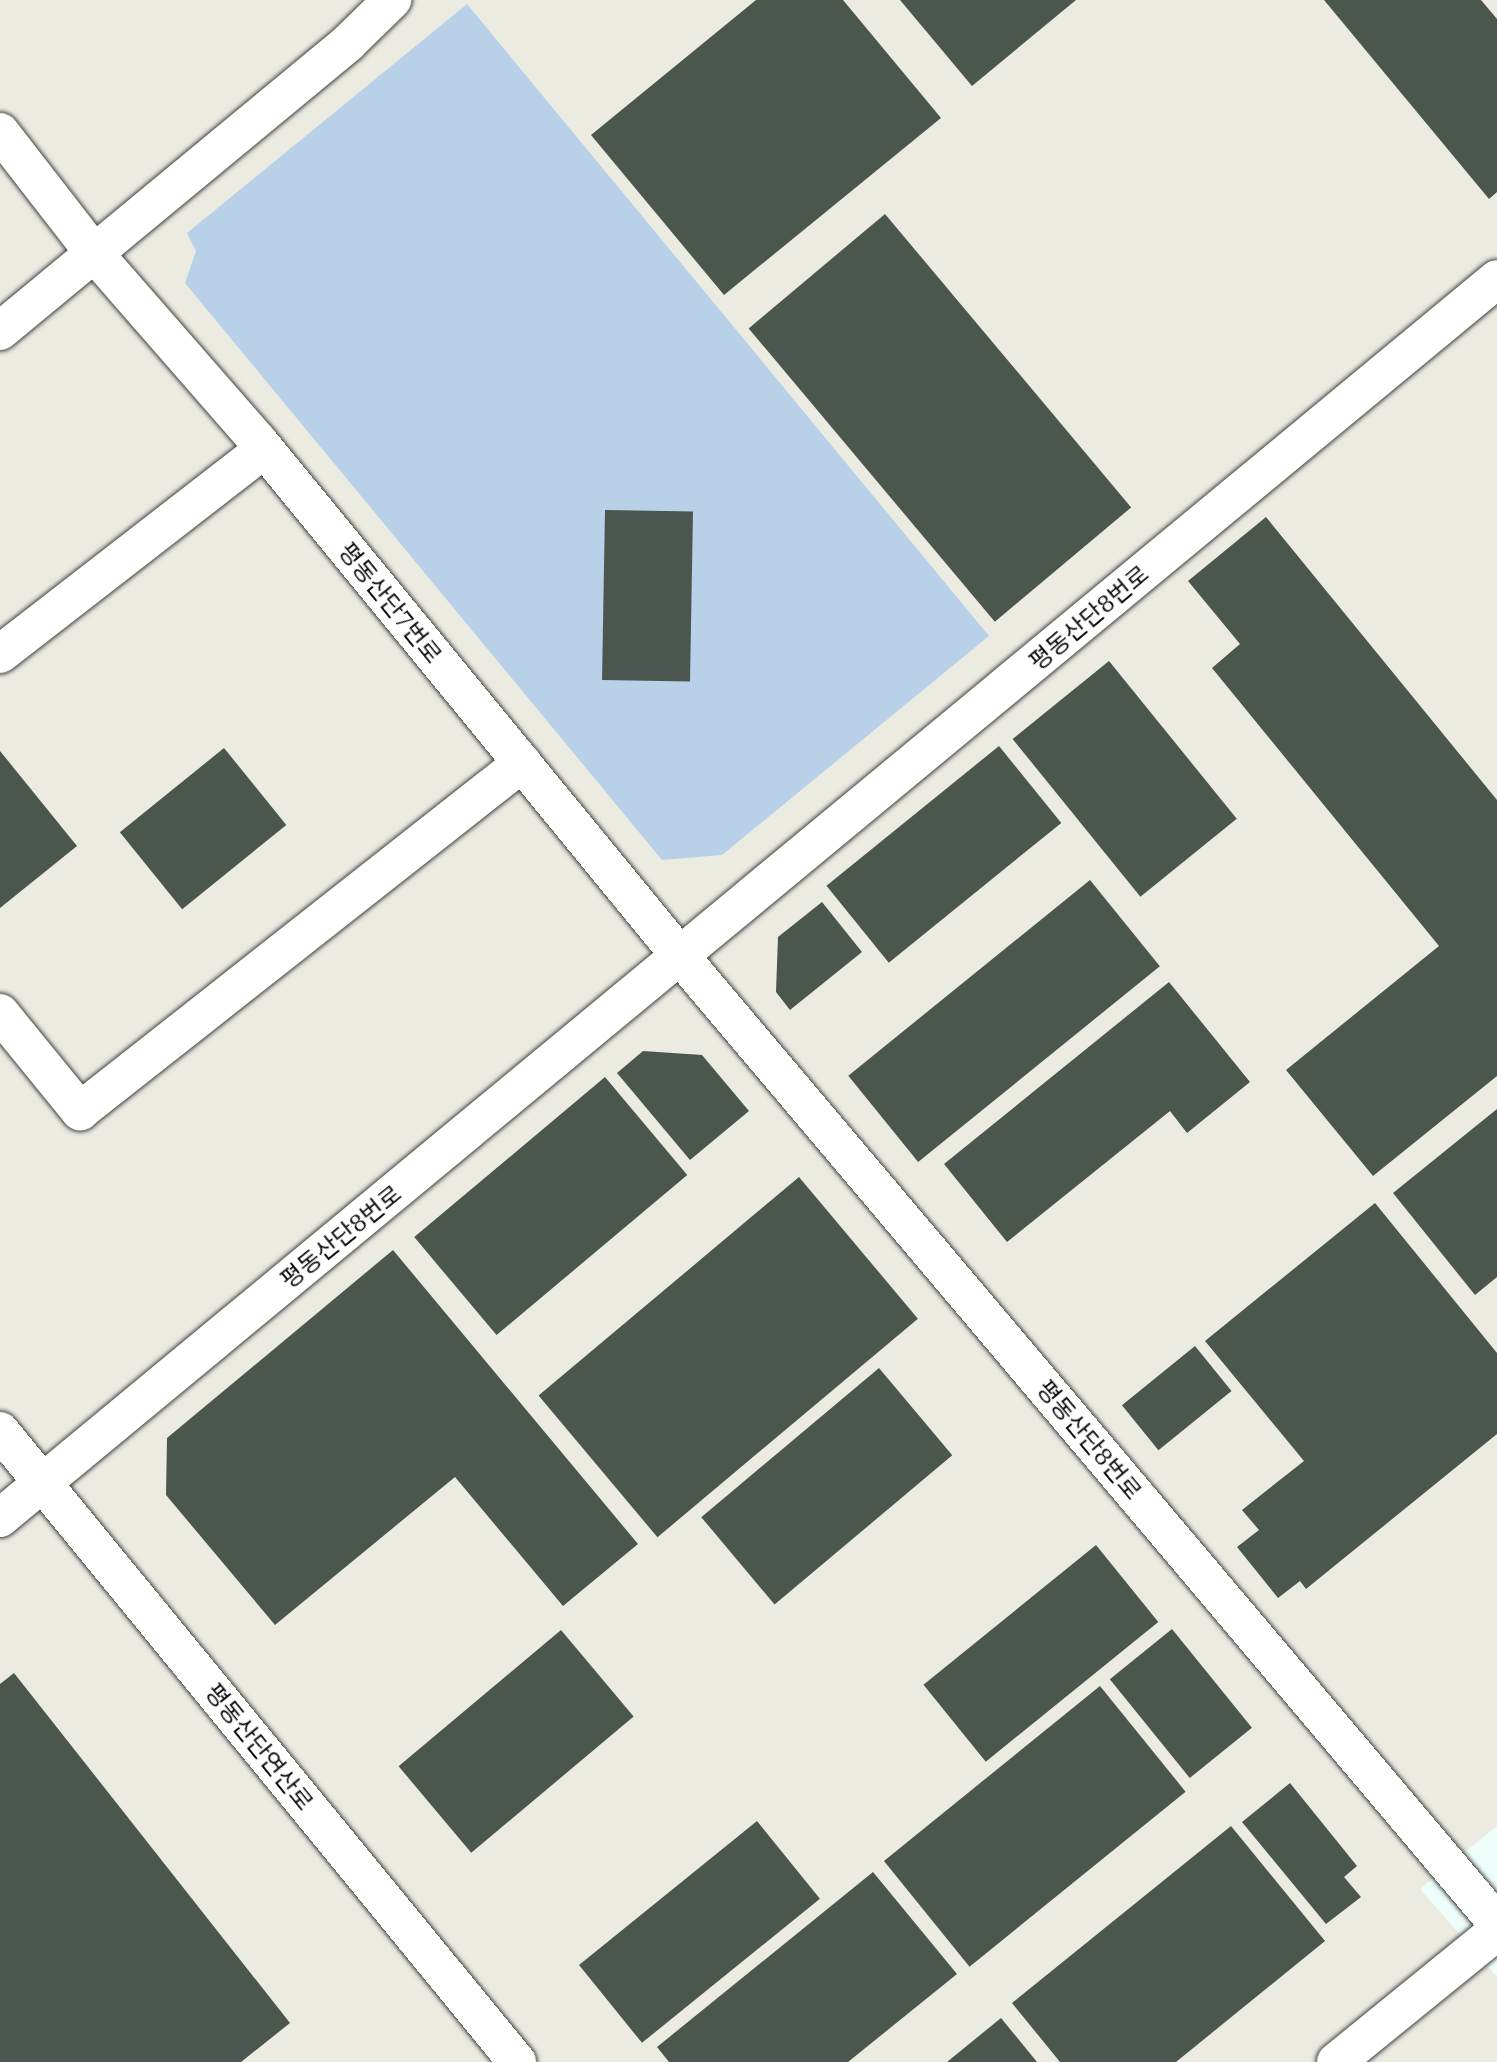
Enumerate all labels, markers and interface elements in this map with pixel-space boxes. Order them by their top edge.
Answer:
street label: 평동산단7번로 [333,537,447,669]
street label: 평동산단8번로 [1023,560,1155,676]
street label: 평동산단8번로 [275,1180,407,1294]
street label: 평동산단8번로 [1031,1374,1147,1506]
street label: 평동산단연산로 [199,1678,319,1816]

